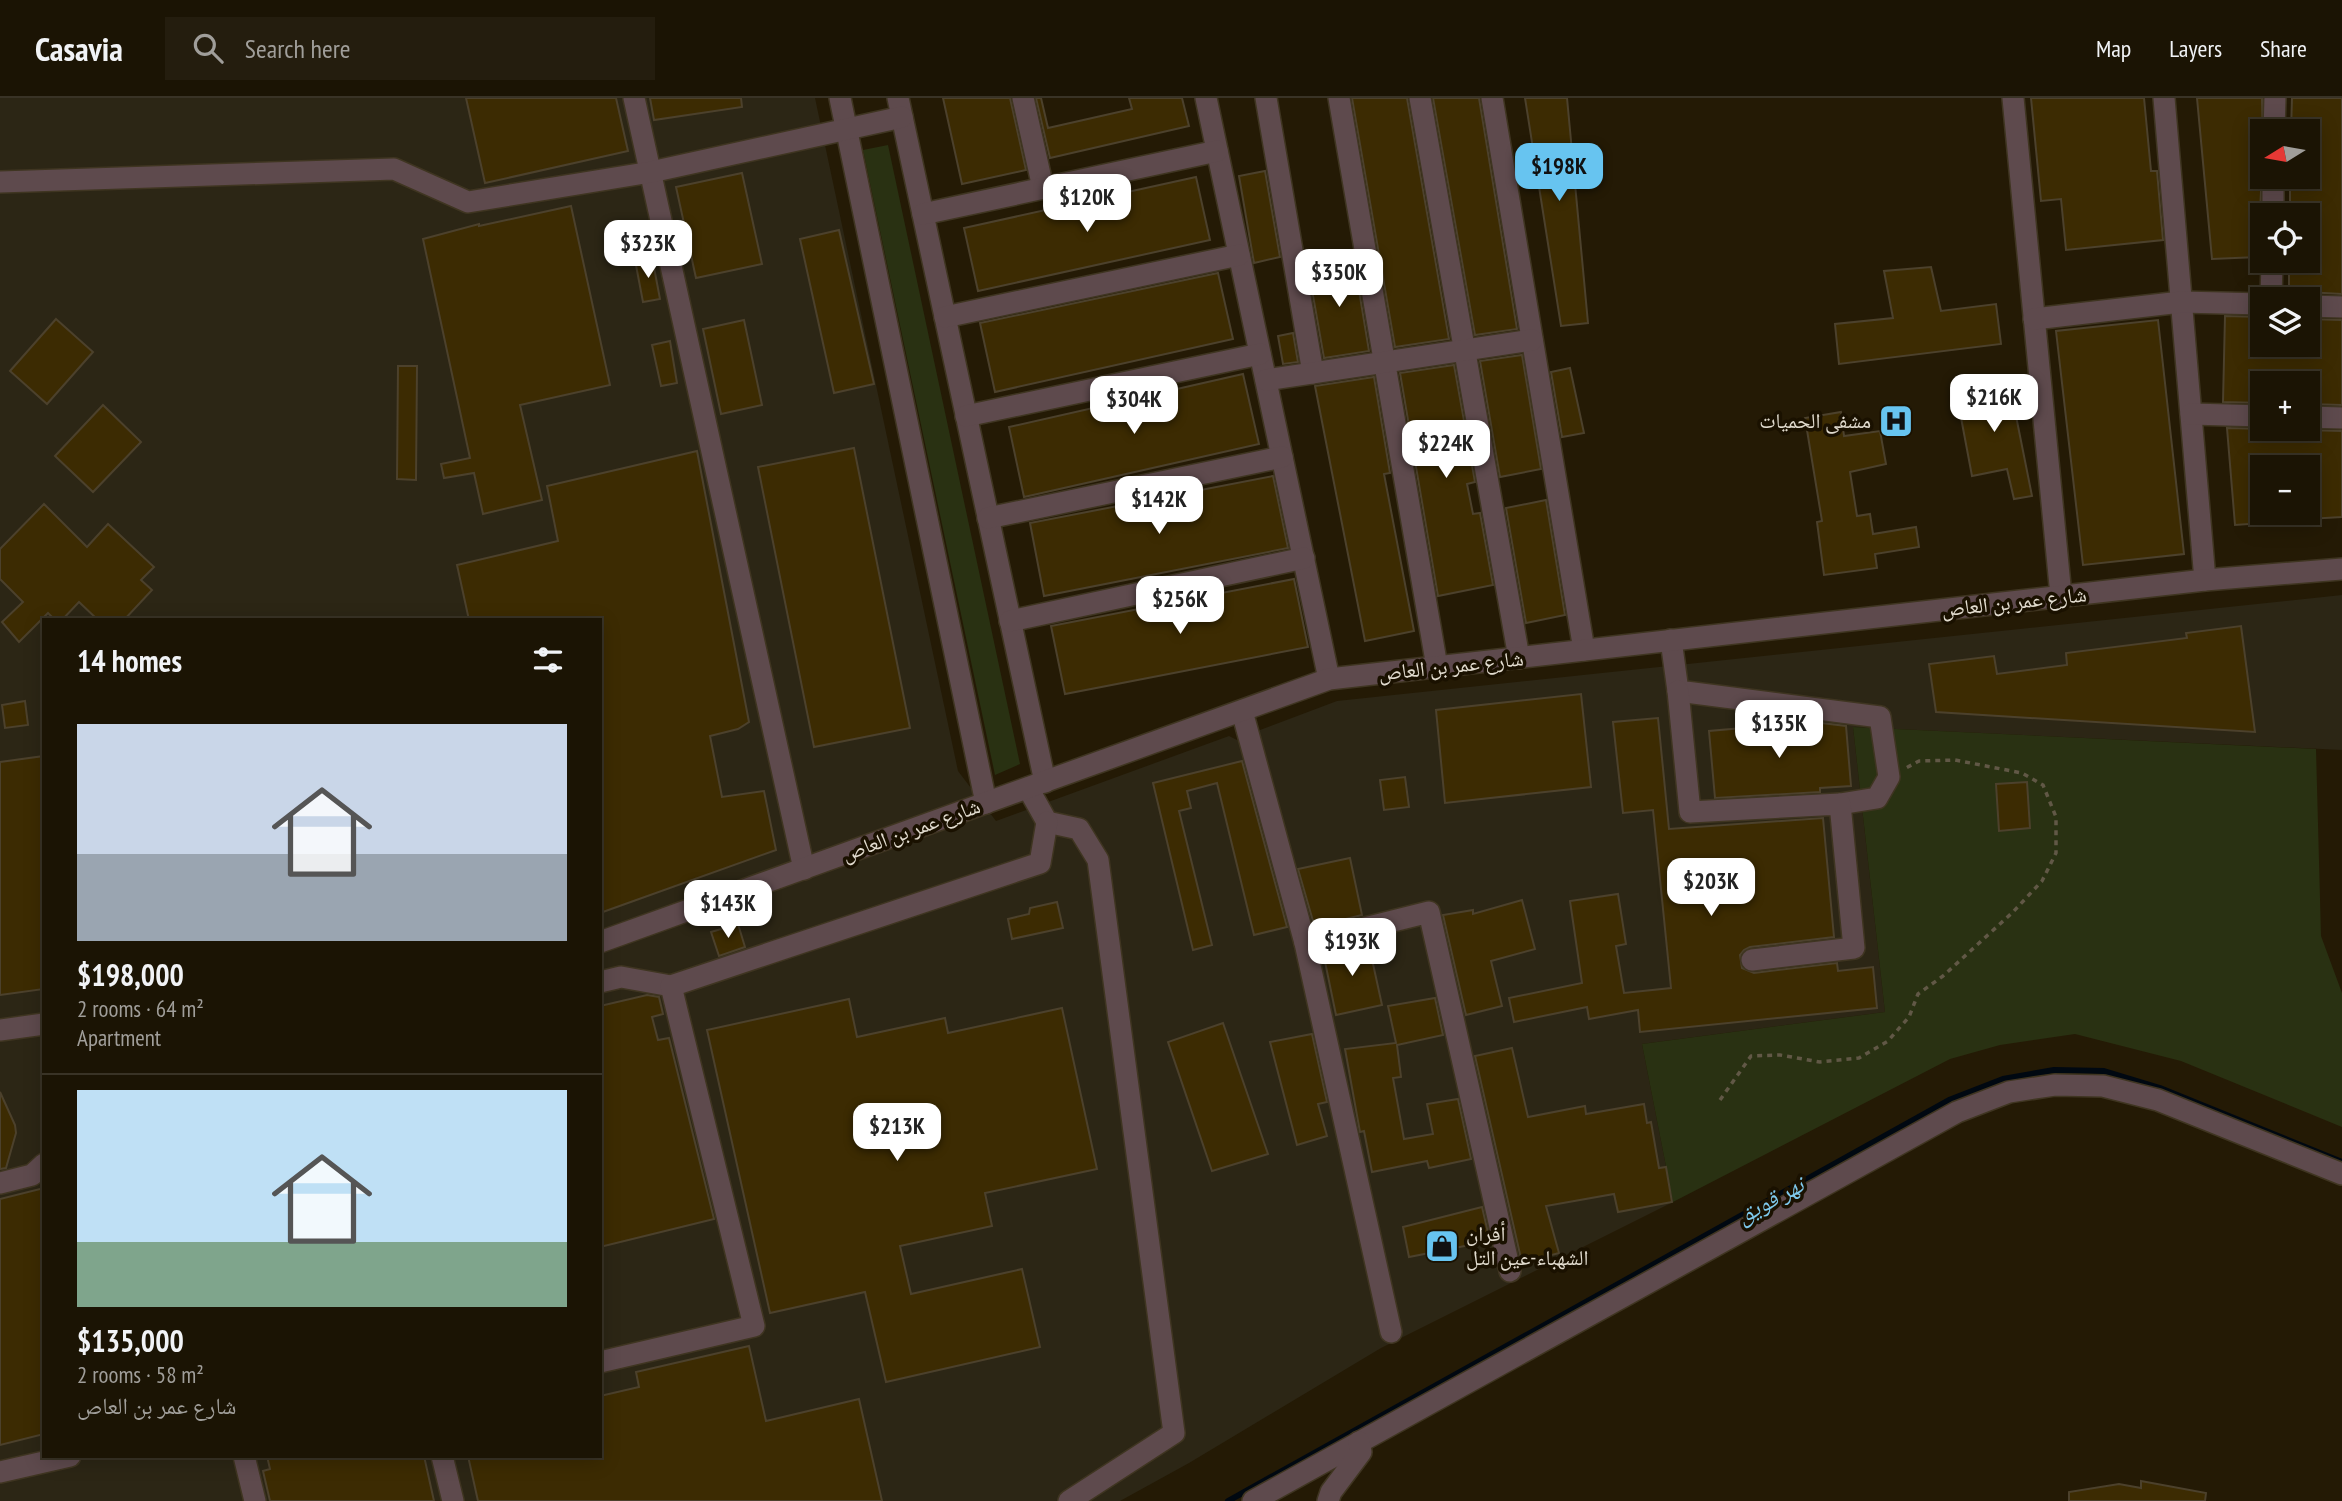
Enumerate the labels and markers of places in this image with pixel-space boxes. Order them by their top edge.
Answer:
pin: $198K [1510,144,1608,203]
pin: $120K [1038,174,1136,234]
pin: $323K [599,220,697,280]
pin: $350K [1290,250,1388,309]
pin: $216K [1945,374,2043,434]
pin: $304K [1085,376,1183,436]
hospital icon: مشفى الحميات [1877,402,1915,440]
place label: مشفى الحميات [1759,407,1871,434]
pin: $224K [1397,420,1495,480]
pin: $142K [1110,476,1208,536]
pin: $256K [1131,576,1229,636]
pin: $135K [1730,700,1828,760]
pin: $203K [1662,858,1760,918]
pin: $143K [679,880,777,940]
pin: $193K [1303,918,1401,978]
pin: $213K [848,1104,946,1163]
place label: أفران الشهباء-عين التل [1466,1220,1588,1271]
shop icon: أفران الشهباء-عين التل [1423,1227,1461,1265]

